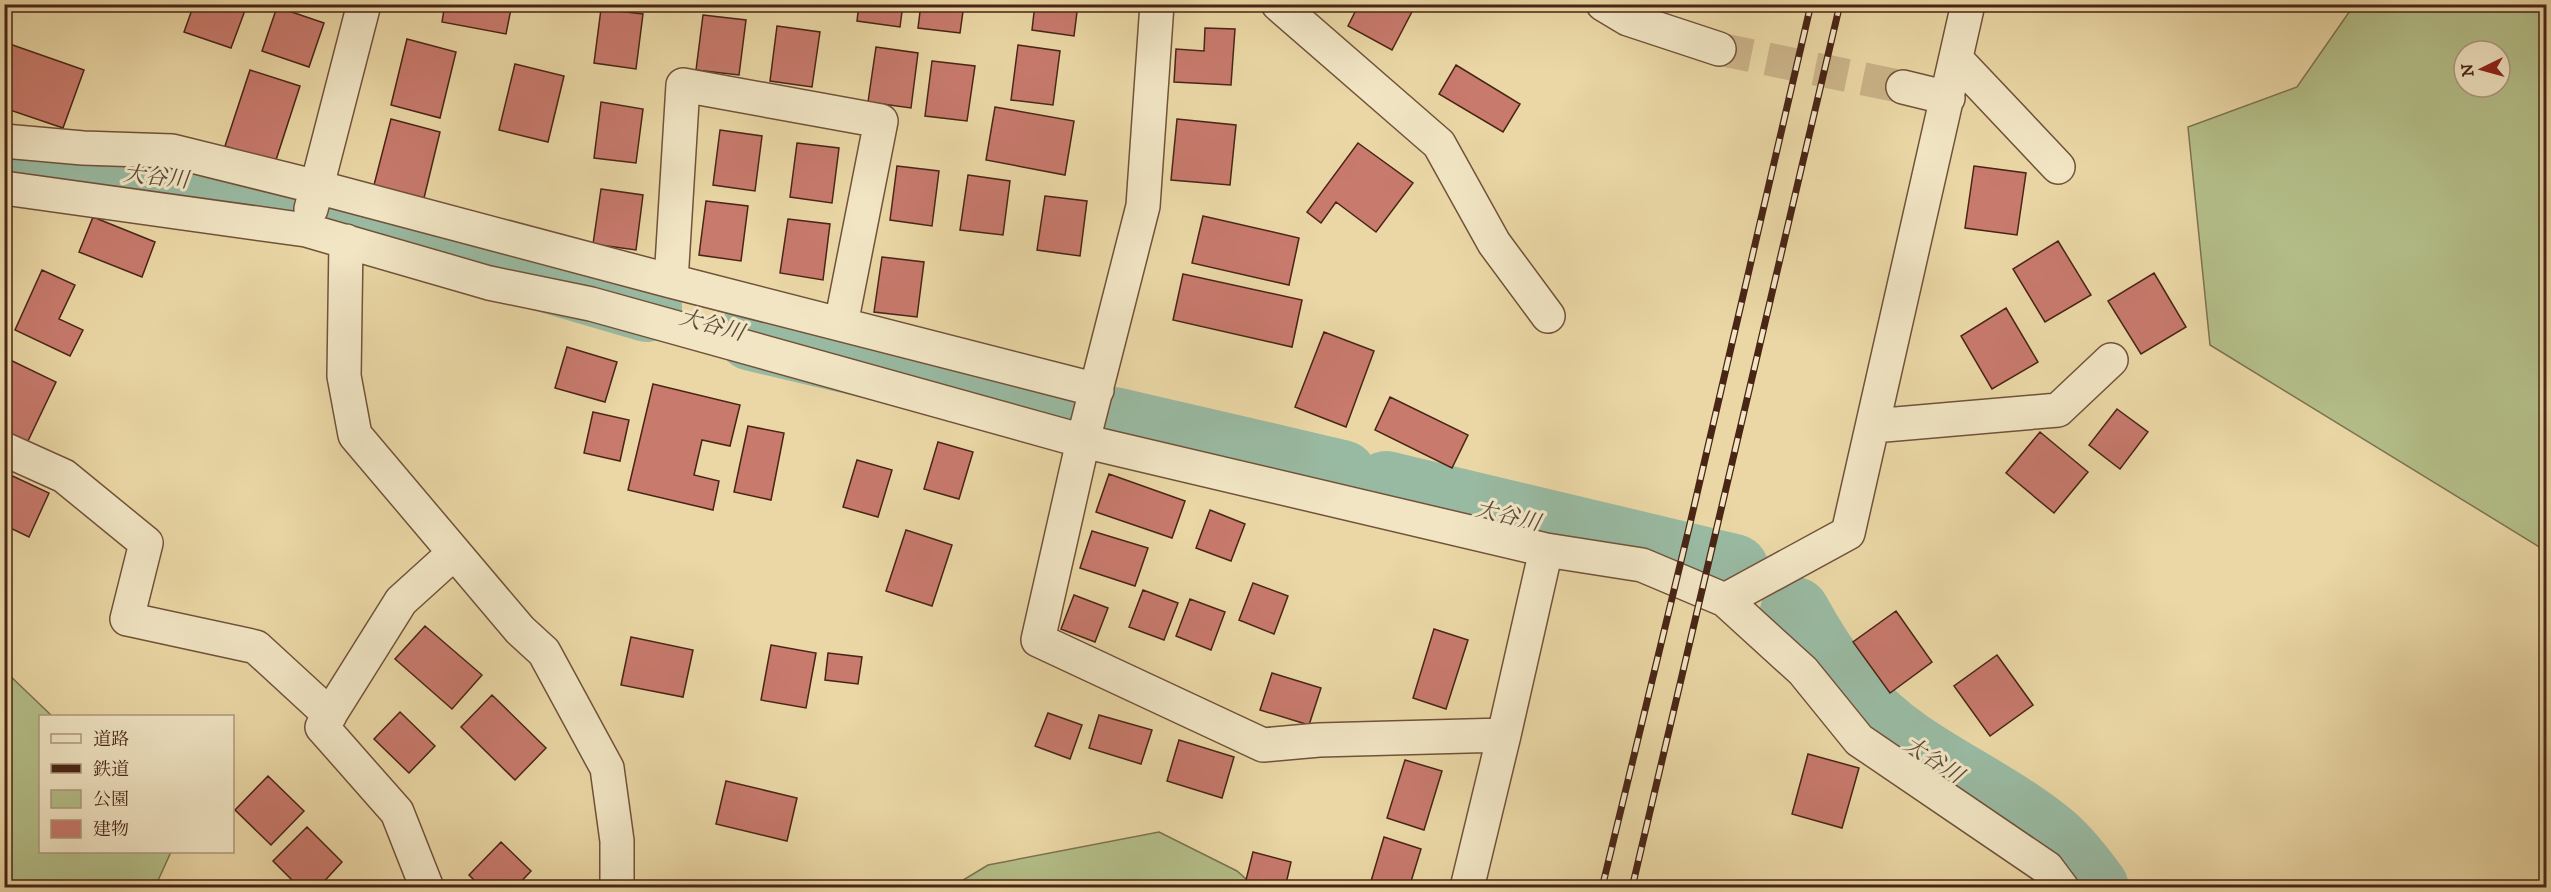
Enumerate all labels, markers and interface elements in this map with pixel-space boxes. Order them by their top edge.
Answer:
north arrow [2452,39,2512,99]
text: N [2458,63,2479,78]
water label: 大谷川 [122,161,192,195]
water label: 大谷川 [676,304,749,348]
water label: 大谷川 [1472,496,1545,537]
legend [39,715,234,853]
text: 道路 [93,729,129,751]
water label: 大谷川 [1898,731,1970,791]
text: 鉄道 [93,759,129,781]
text: 公園 [93,789,129,811]
text: 建物 [93,819,129,841]

